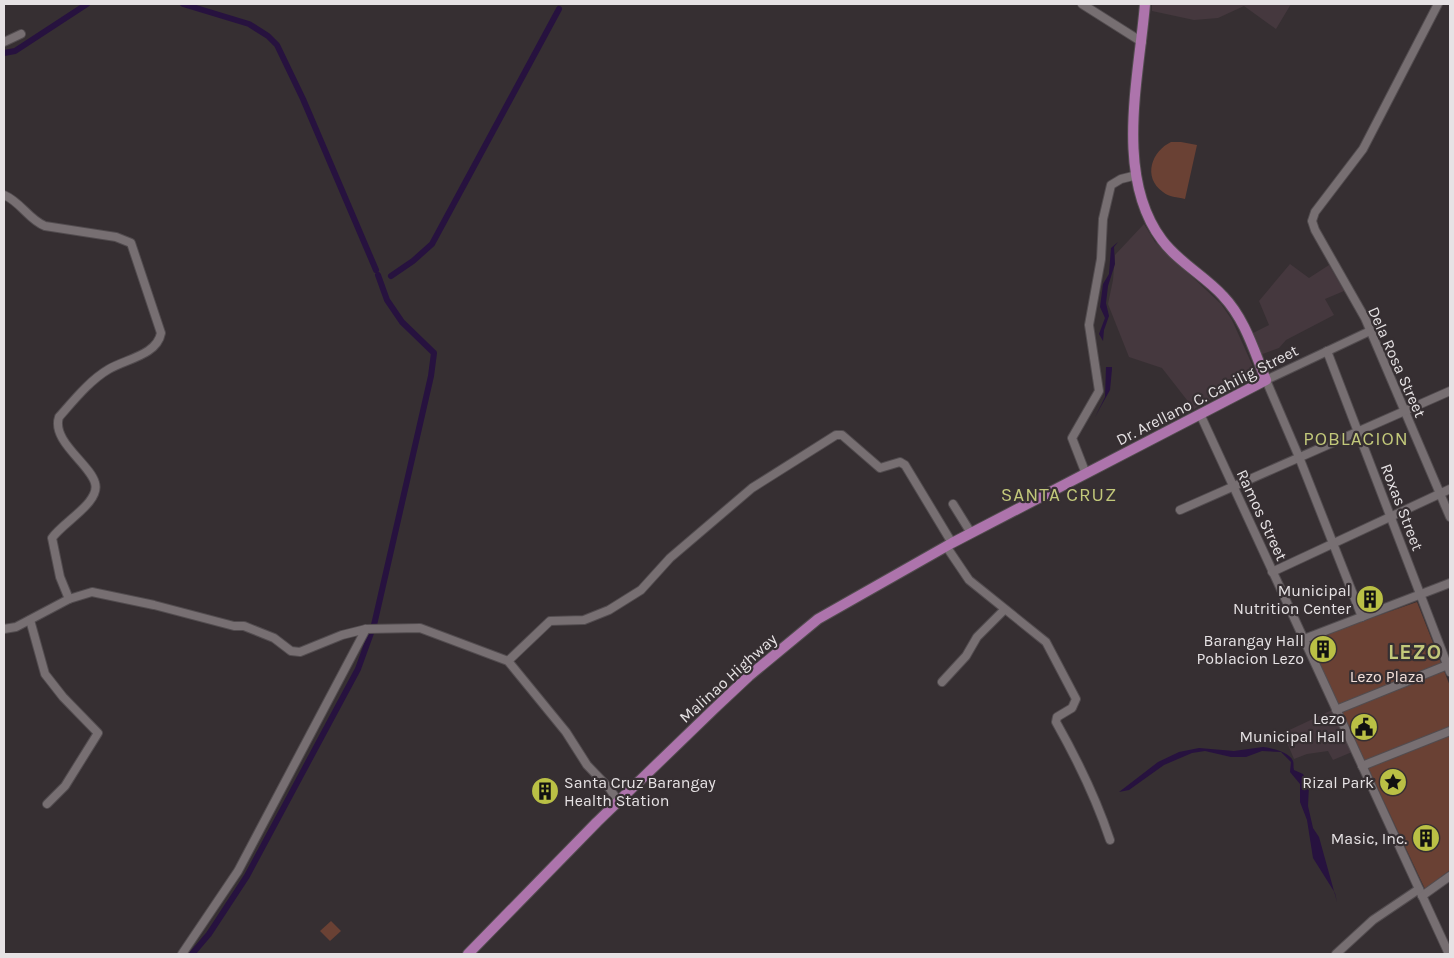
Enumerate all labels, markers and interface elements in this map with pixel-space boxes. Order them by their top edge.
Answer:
street label: Dela Rosa Street [1364,304,1430,420]
street label: Dr. Arellano C. Cahilig Street [1113,341,1301,449]
district label: POBLACION [1303,428,1409,450]
street label: Roxas Street [1377,461,1427,553]
street label: Ramos Street [1233,466,1291,564]
district label: SANTA CRUZ [1001,484,1117,506]
place label: Municipal Nutrition Center [1233,581,1351,618]
building icon: Municipal Nutrition Center [1355,584,1385,614]
street label: Malinao Highway [675,629,781,727]
place label: Barangay Hall Poblacion Lezo [1196,631,1304,668]
building icon: Barangay Hall Poblacion Lezo [1308,634,1338,664]
district label: LEZO [1388,640,1442,664]
park label: Lezo Plaza [1350,667,1424,686]
place label: Lezo Municipal Hall [1239,709,1345,746]
public building icon: Lezo Municipal Hall [1349,712,1379,742]
place icon: Rizal Park [1378,767,1408,797]
place label: Santa Cruz Barangay Health Station [564,773,716,810]
place label: Rizal Park [1302,773,1374,792]
building icon: Santa Cruz Barangay Health Station [530,776,560,806]
building icon: Masic, Inc. [1411,823,1441,853]
place label: Masic, Inc. [1331,829,1407,848]

